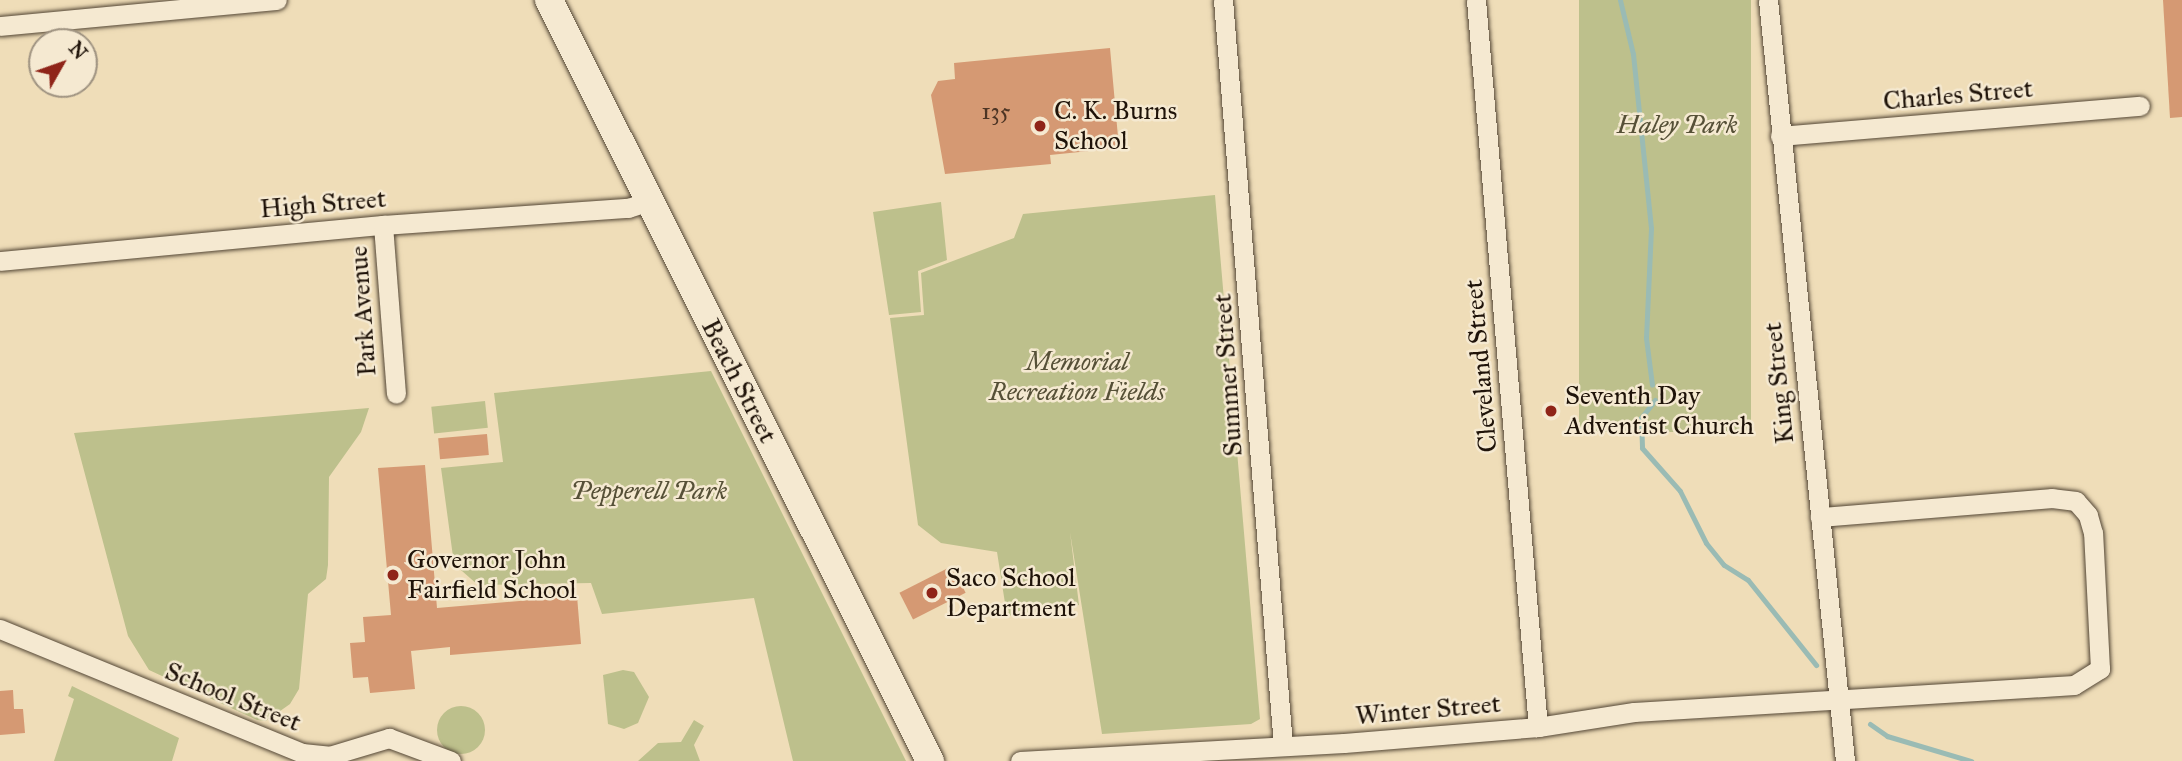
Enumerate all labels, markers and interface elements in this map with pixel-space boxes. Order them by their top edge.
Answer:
north arrow [28,28,98,98]
text: N [64,37,92,64]
street label: Charles Street [1882,73,2034,117]
place label: C. K. Burns School [1054,95,1177,156]
house number: 135 [982,97,1010,125]
park label: Haley Park [1617,109,1737,141]
marker: C. K. Burns School [1032,118,1048,134]
street label: High Street [259,183,387,225]
street label: Park Avenue [343,245,383,377]
street label: Cleveland Street [1458,278,1504,454]
street label: Summer Street [1207,293,1249,457]
street label: Beach Street [695,314,783,448]
street label: King Street [1757,321,1801,445]
park label: Memorial Recreation Fields [989,346,1165,408]
place label: Seventh Day Adventist Church [1565,380,1754,442]
marker: Seventh Day Adventist Church [1543,403,1559,419]
park label: Pepperell Park [571,475,727,507]
place label: Governor John Fairfield School [407,544,577,606]
place label: Saco School Department [946,562,1076,624]
marker: Governor John Fairfield School [385,567,401,583]
marker: Saco School Department [924,585,940,601]
street label: School Street [160,656,306,738]
street label: Winter Street [1354,688,1502,732]

